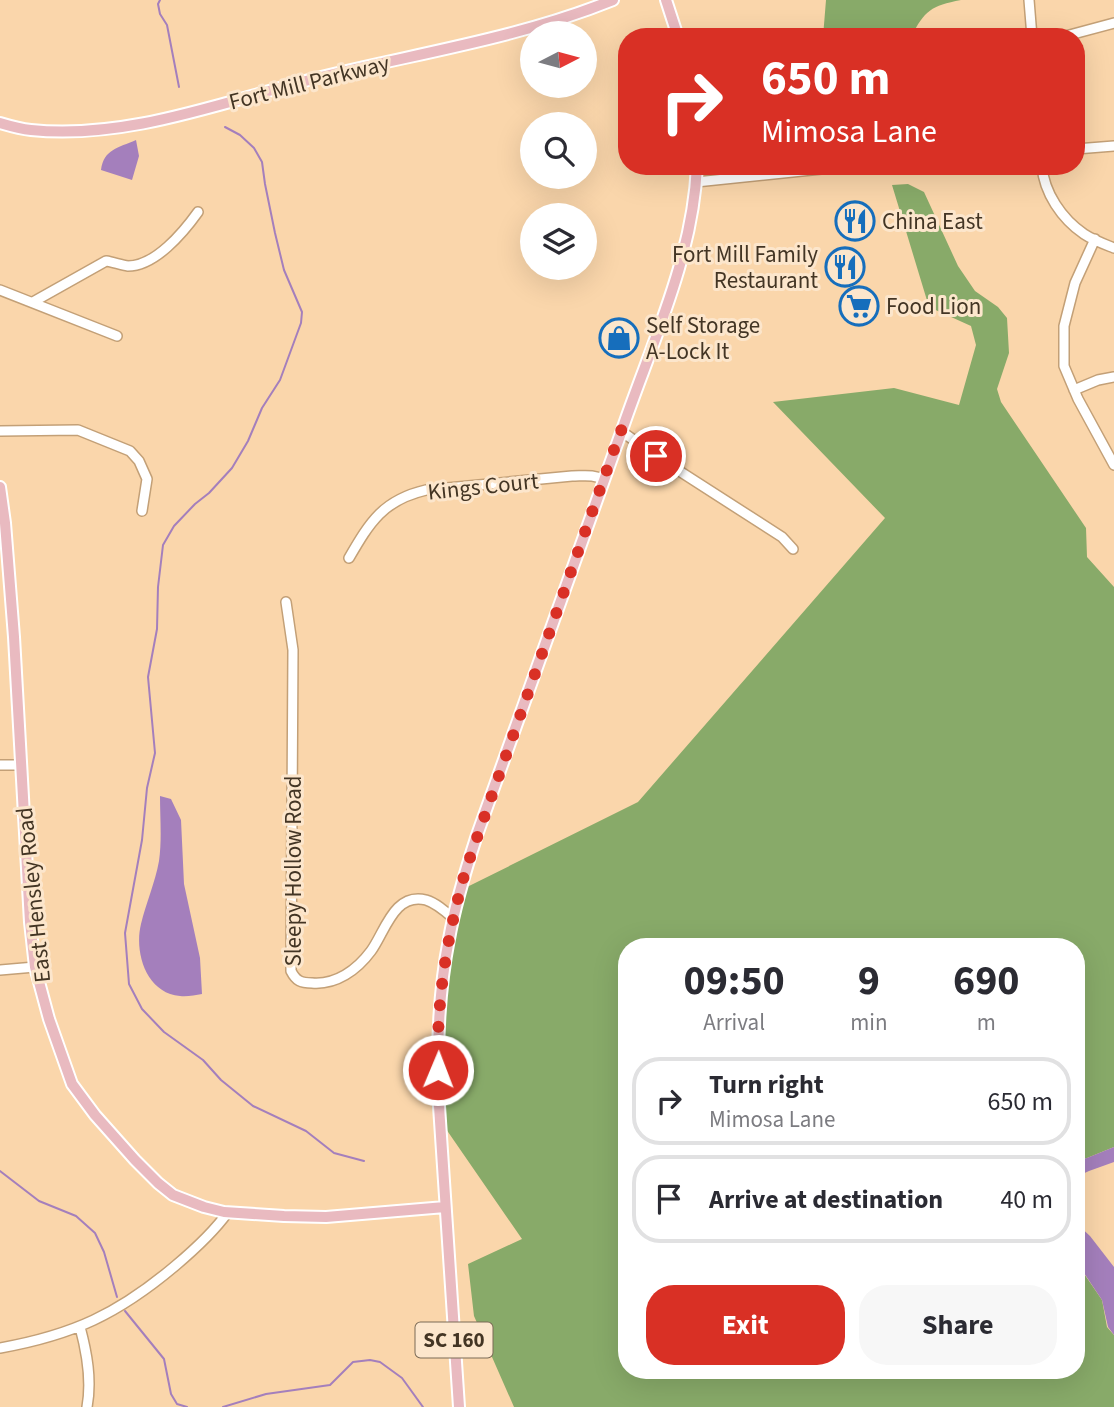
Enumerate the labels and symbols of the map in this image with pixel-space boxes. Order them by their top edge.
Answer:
north arrow [520,21,597,98]
street label: Fort Mill Parkway [225,47,393,118]
restaurant icon: China East [834,200,876,242]
place label: China East [882,205,983,238]
place label: Fort Mill Family Restaurant [672,238,818,297]
restaurant icon: Fort Mill Family Restaurant [824,246,866,288]
supermarket icon: Food Lion [838,285,880,327]
place label: Food Lion [886,290,981,323]
place label: Self Storage A-Lock It [646,309,760,368]
shop icon: Self Storage A-Lock It [598,317,640,359]
pin [626,426,686,486]
street label: Kings Court [426,464,540,509]
street label: Sleepy Hollow Road [277,775,310,967]
street label: East Hensley Road [8,806,59,984]
position arrow [401,1033,475,1107]
road number: SC 160 [416,1322,492,1358]

